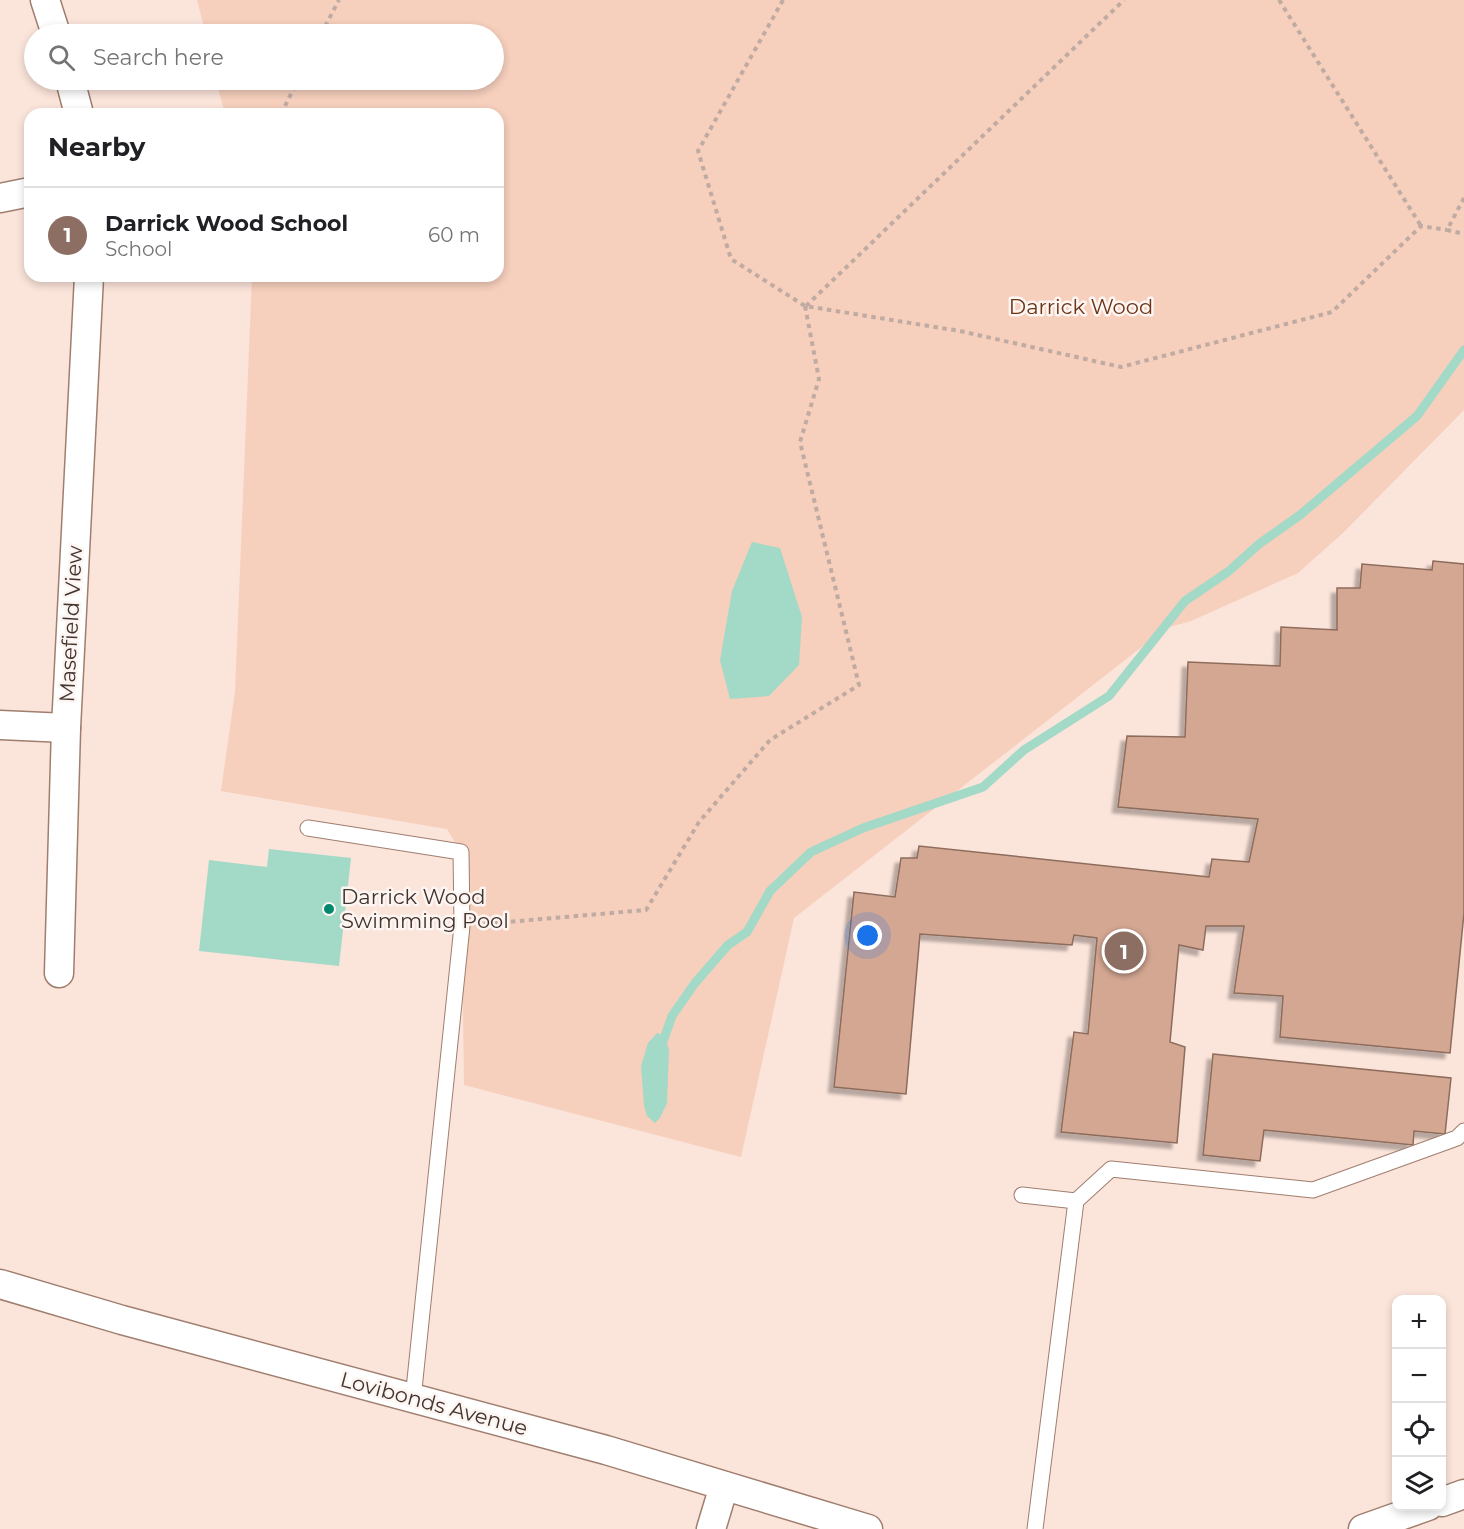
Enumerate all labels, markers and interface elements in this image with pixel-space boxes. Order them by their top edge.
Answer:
search box [24,24,504,90]
icon: search [45,41,78,74]
text: Search here [93,44,224,71]
text: Nearby [48,131,145,163]
text: Darrick Wood School [105,210,348,237]
text: 1 [64,223,71,247]
text: 60 m [428,223,480,247]
text: School [105,237,172,261]
park label: Darrick Wood [1009,294,1153,319]
street label: Masefield View [54,544,87,703]
place label: Darrick Wood Swimming Pool [341,884,509,933]
marker: Darrick Wood Swimming Pool [322,902,336,916]
your location [853,921,882,950]
pin: 1 [1104,928,1144,974]
map controls [1392,1295,1446,1511]
button: + [1392,1295,1446,1349]
button: − [1392,1349,1446,1403]
street label: Lovibonds Avenue [338,1366,531,1441]
button: locate [1392,1403,1446,1457]
button: layers [1392,1457,1446,1511]

